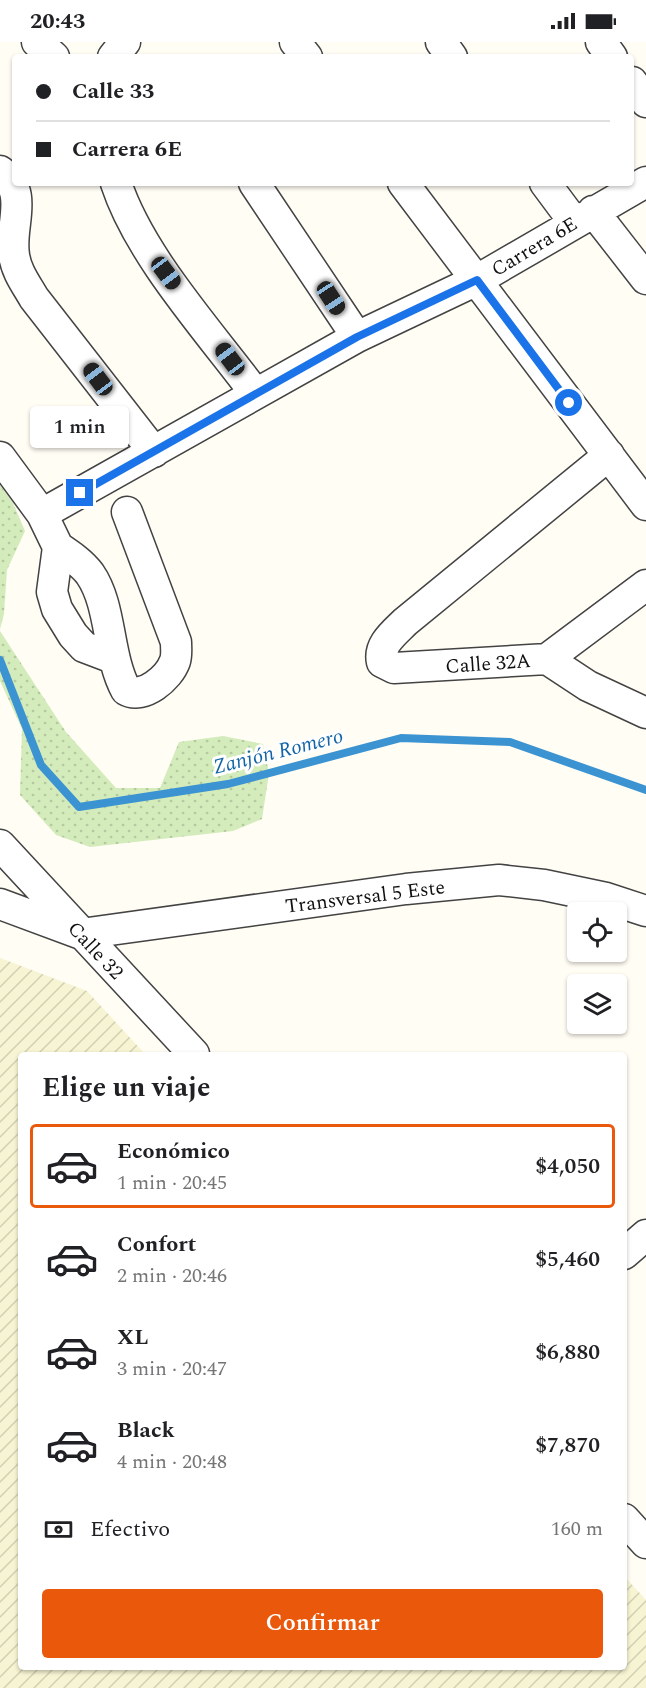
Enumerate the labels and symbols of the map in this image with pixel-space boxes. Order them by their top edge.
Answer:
street label: Carrera 6E [486,209,583,284]
car [148,253,184,293]
car [314,278,348,318]
car [212,339,248,379]
car [80,359,116,399]
route start [555,389,582,416]
callout: 1 min [31,406,130,448]
route end [66,479,93,506]
street label: Calle 32A [444,646,532,682]
water label: Zanjón Romero [210,720,347,784]
street label: Transversal 5 Este [284,872,447,922]
street label: Calle 32 [60,915,130,987]

